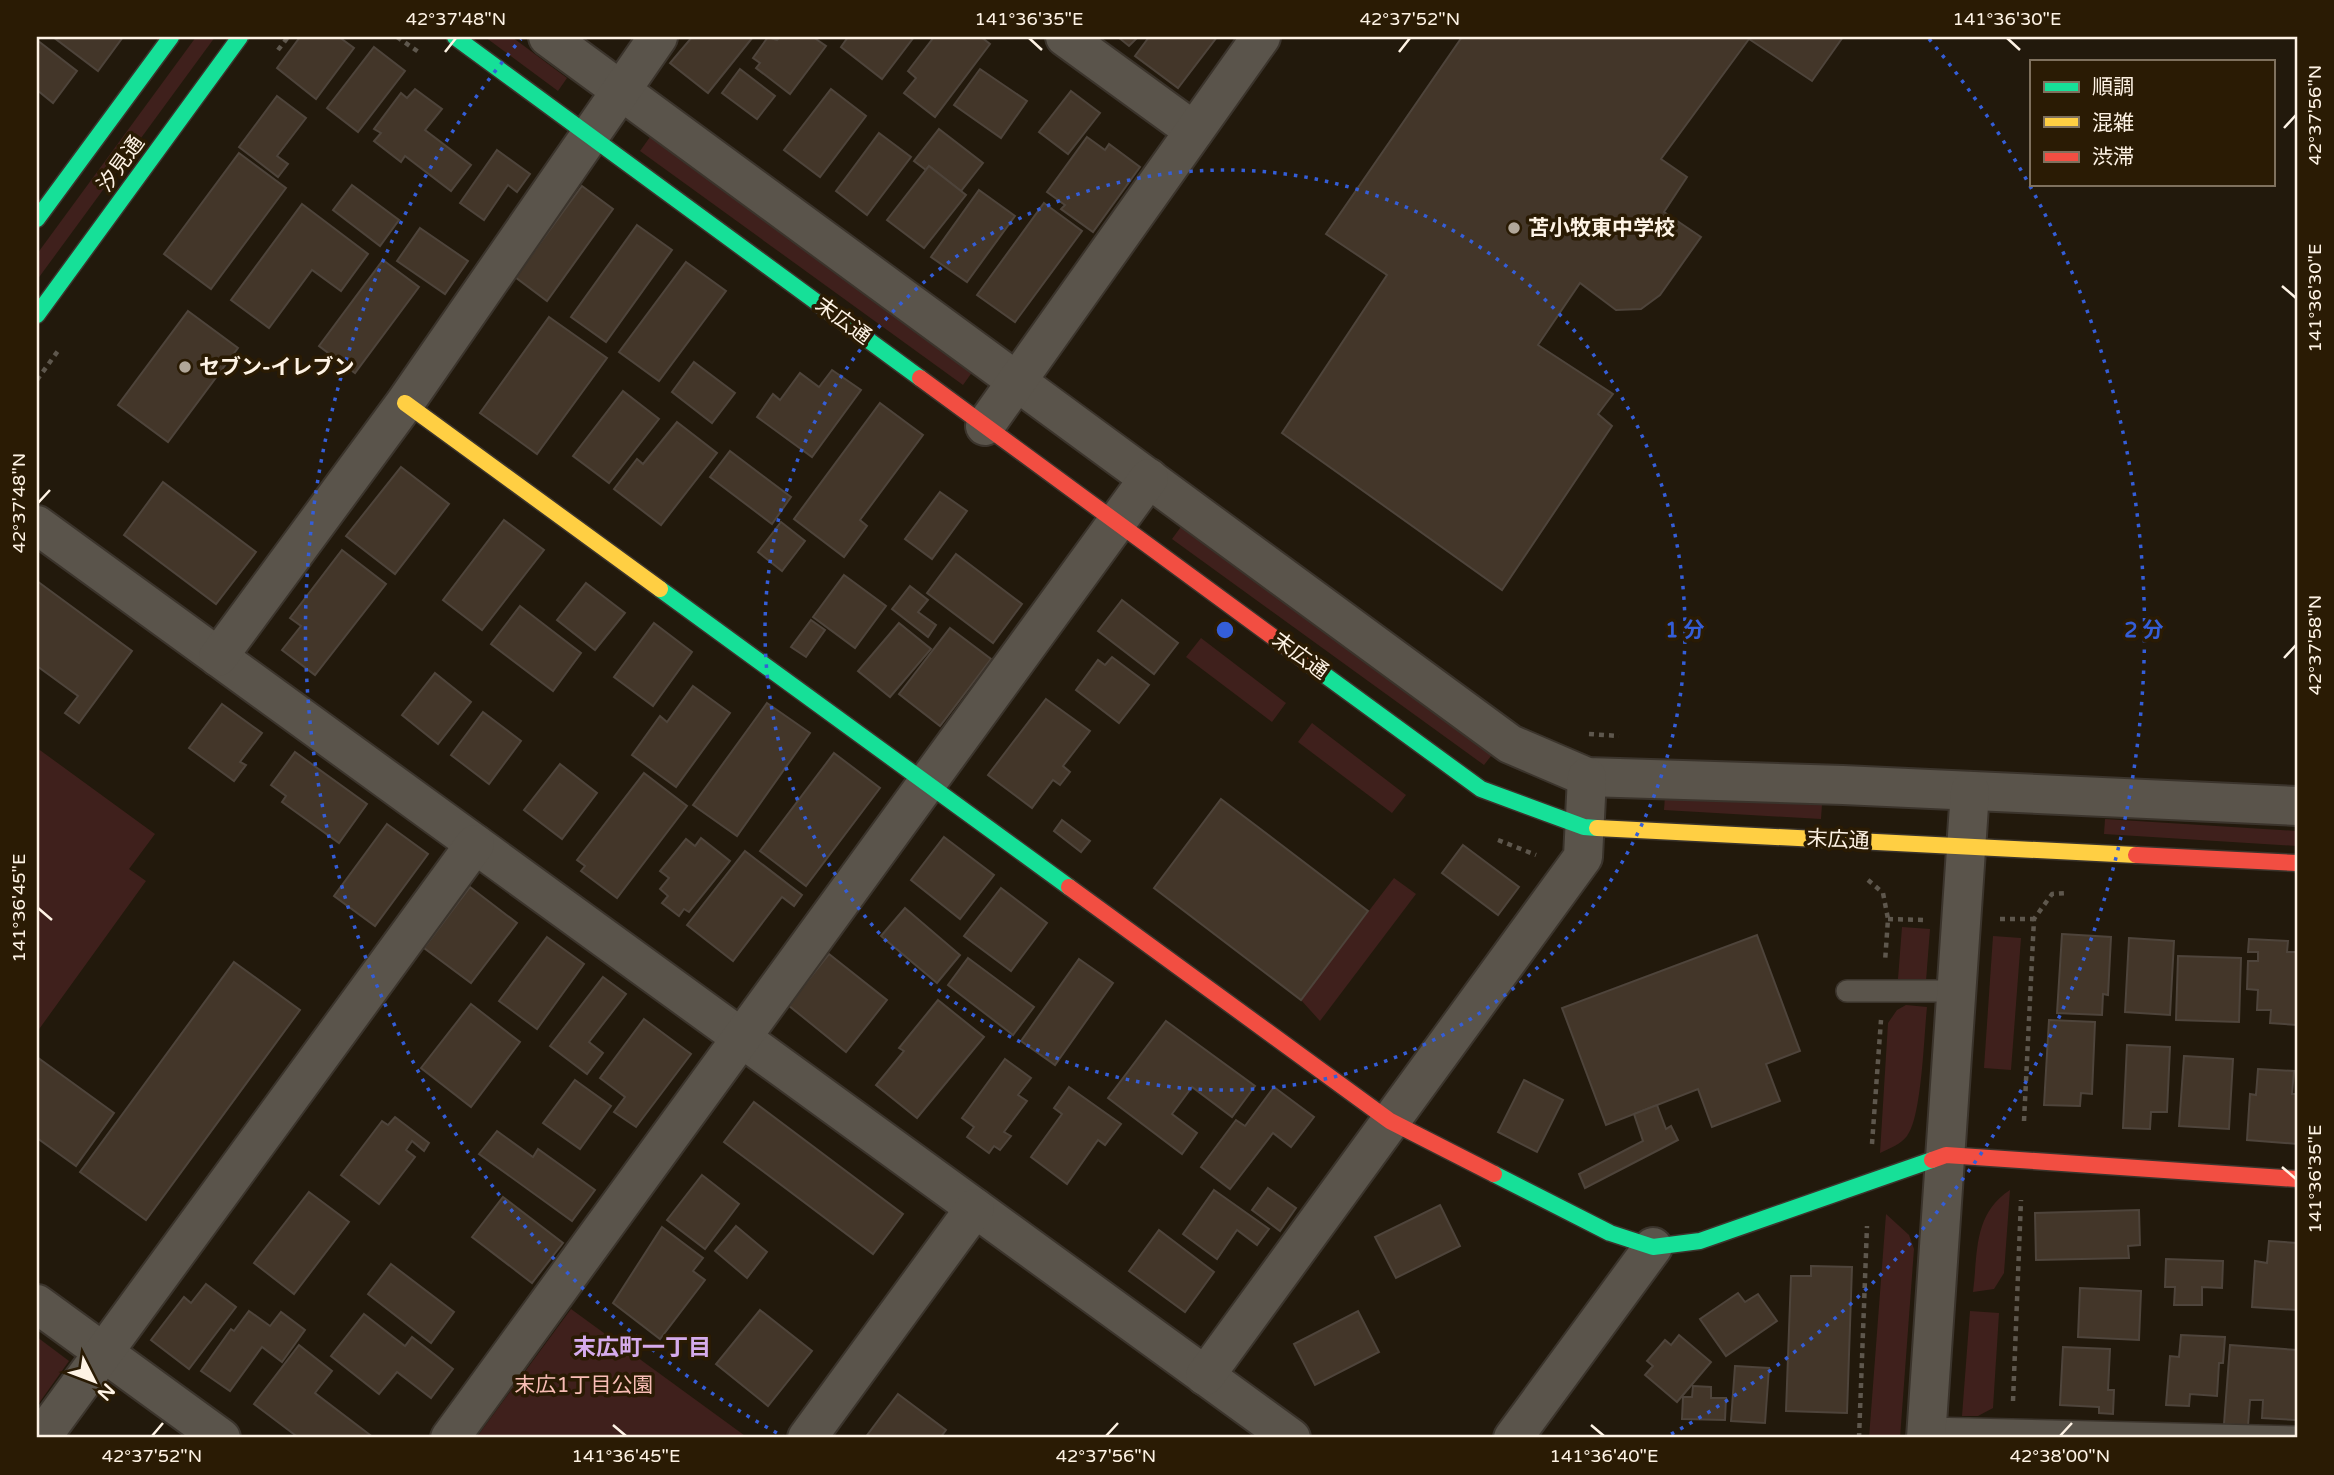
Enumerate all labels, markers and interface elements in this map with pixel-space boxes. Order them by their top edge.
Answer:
text: 42°37'48"N [406,8,506,30]
text: 141°36'35"E [975,8,1083,30]
text: 42°37'52"N [1360,8,1460,30]
text: 141°36'30"E [1953,8,2061,30]
legend [2030,60,2274,186]
text: 42°37'56"N [2304,65,2326,165]
text: 順調 [2092,75,2134,100]
text: 混雑 [2092,111,2134,136]
street label: 汐見通 [92,131,150,197]
text: 渋滞 [2092,145,2134,170]
place label: 苫小牧東中学校 [1528,216,1675,241]
marker: 苫小牧東中学校 [1506,220,1522,236]
text: 141°36'30"E [2304,244,2326,352]
street label: 末広通 [810,292,876,350]
place label: セブン-イレブン [199,355,355,380]
marker: セブン-イレブン [177,359,193,375]
text: 42°37'48"N [8,453,30,553]
text: 42°37'58"N [2304,595,2326,695]
centre of rings [1213,618,1237,642]
text: 1 分 [1665,618,1705,643]
text: 2 分 [2124,618,2164,643]
street label: 末広通 [1267,627,1333,685]
street label: 末広通 [1806,826,1870,854]
text: 141°36'45"E [8,854,30,962]
text: 141°36'35"E [2304,1125,2326,1233]
district label: 末広町一丁目 [573,1334,711,1362]
north arrow [60,1346,130,1416]
park label: 末広1丁目公園 [514,1373,654,1398]
text: N [93,1379,119,1405]
text: 42°37'52"N [102,1445,202,1467]
text: 141°36'45"E [572,1445,680,1467]
text: 42°37'56"N [1056,1445,1156,1467]
text: 141°36'40"E [1550,1445,1658,1467]
text: 42°38'00"N [2010,1445,2110,1467]

